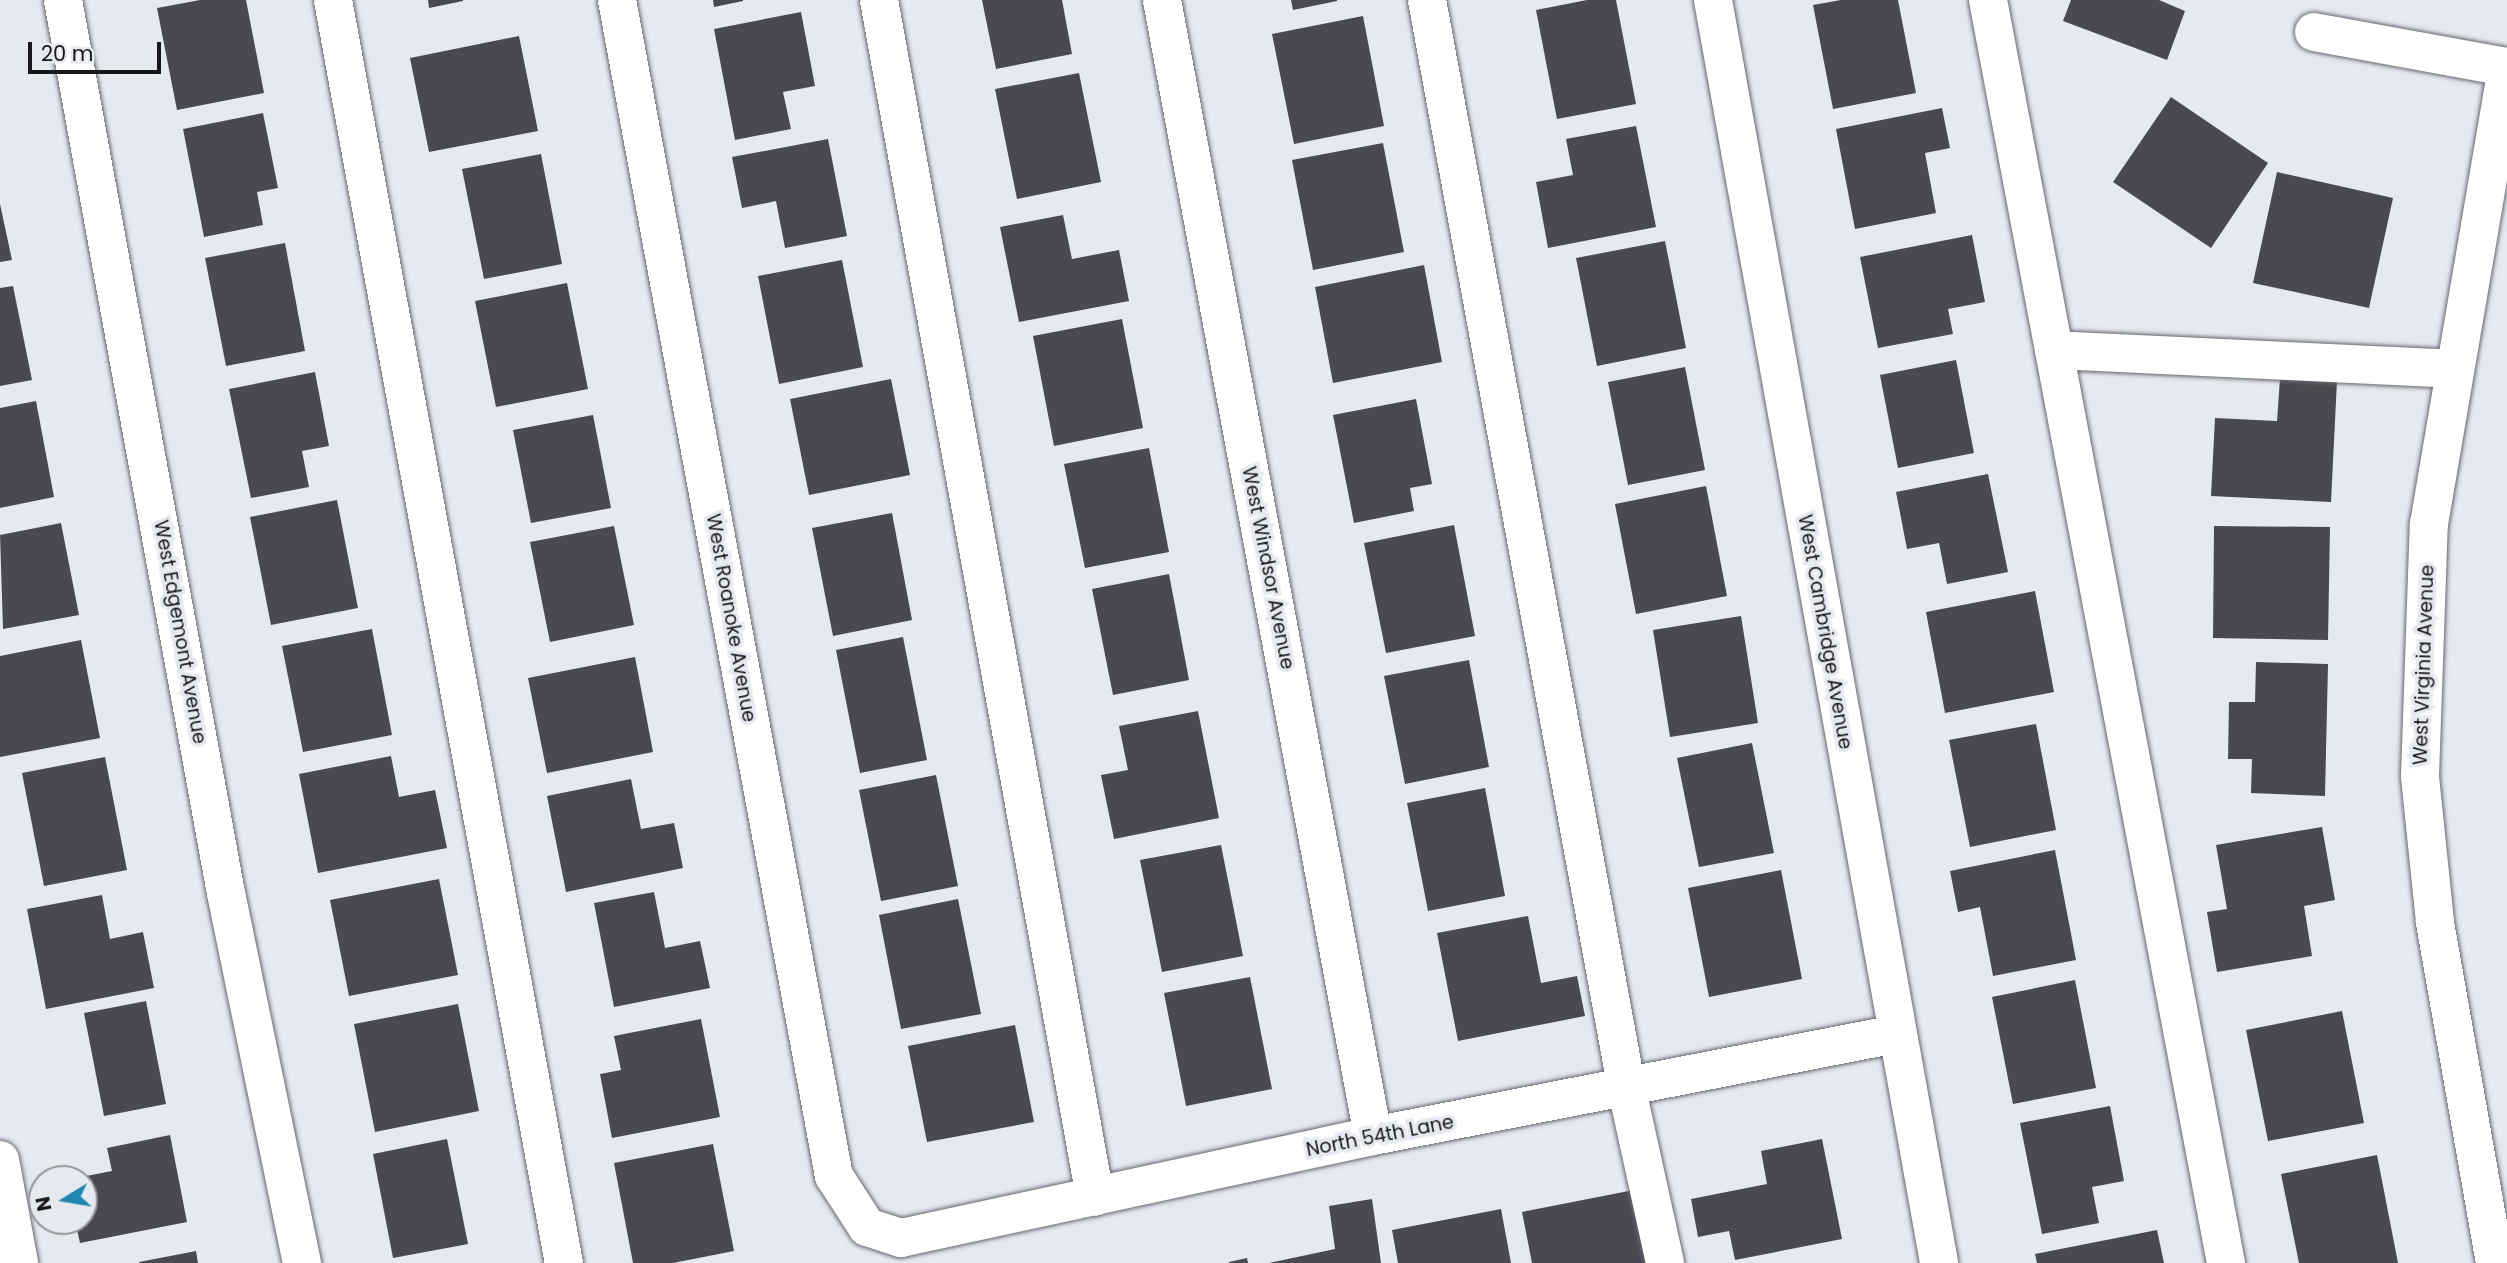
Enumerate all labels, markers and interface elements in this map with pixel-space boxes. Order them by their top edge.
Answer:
scale bar [32,28,164,72]
text: 20 m [41,39,94,68]
street label: West Windsor Avenue [1237,465,1299,671]
street label: West Roanoke Avenue [701,512,761,724]
street label: West Cambridge Avenue [1793,513,1857,751]
street label: West Edgemont Avenue [149,518,211,746]
street label: West Virginia Avenue [2409,564,2439,766]
street label: North 54th Lane [1304,1111,1456,1161]
north arrow [28,1165,98,1235]
text: N [29,1194,58,1213]

